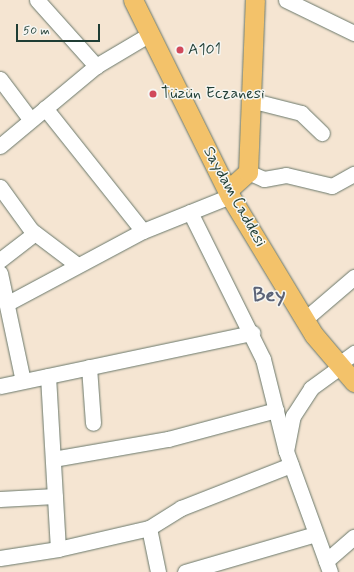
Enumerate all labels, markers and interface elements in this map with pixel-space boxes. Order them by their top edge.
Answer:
scale bar [18,16,102,42]
text: 50 m [23,23,50,39]
place label: A101 [188,40,221,60]
marker: A101 [175,45,185,55]
place label: Tüzün Eczanesi [161,84,269,104]
marker: Tüzün Eczanesi [148,89,158,99]
street label: Saydam Caddesi [198,143,270,251]
district label: Bey [253,283,285,307]

